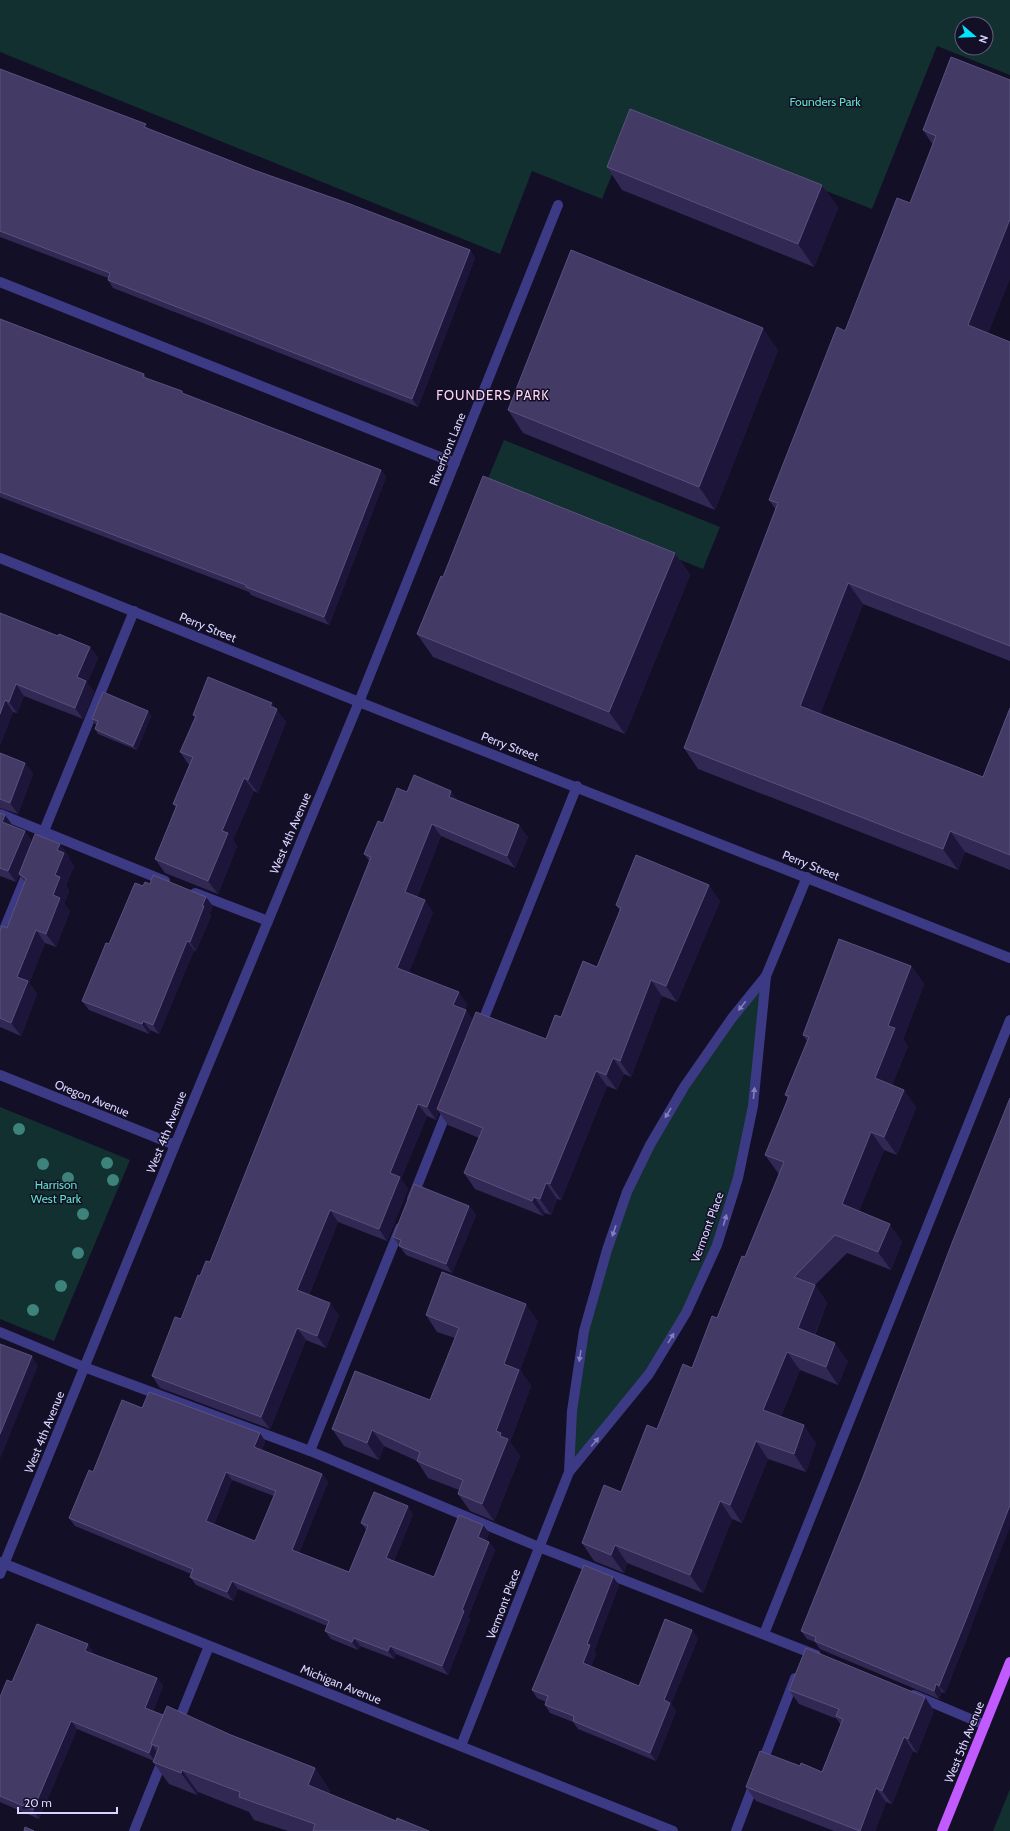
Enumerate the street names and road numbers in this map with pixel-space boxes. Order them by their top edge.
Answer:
street label: Riverfront Lane [426,410,468,488]
street label: Perry Street [177,609,239,645]
street label: Perry Street [479,728,541,764]
street label: West 4th Avenue [266,790,314,876]
street label: Perry Street [780,847,842,883]
street label: Oregon Avenue [53,1076,131,1120]
street label: West 4th Avenue [143,1089,189,1175]
street label: Vermont Place [687,1190,727,1264]
street label: West 4th Avenue [21,1389,67,1475]
street label: Vermont Place [483,1567,523,1641]
street label: Michigan Avenue [298,1661,384,1707]
street label: West 5th Avenue [941,1699,987,1785]

